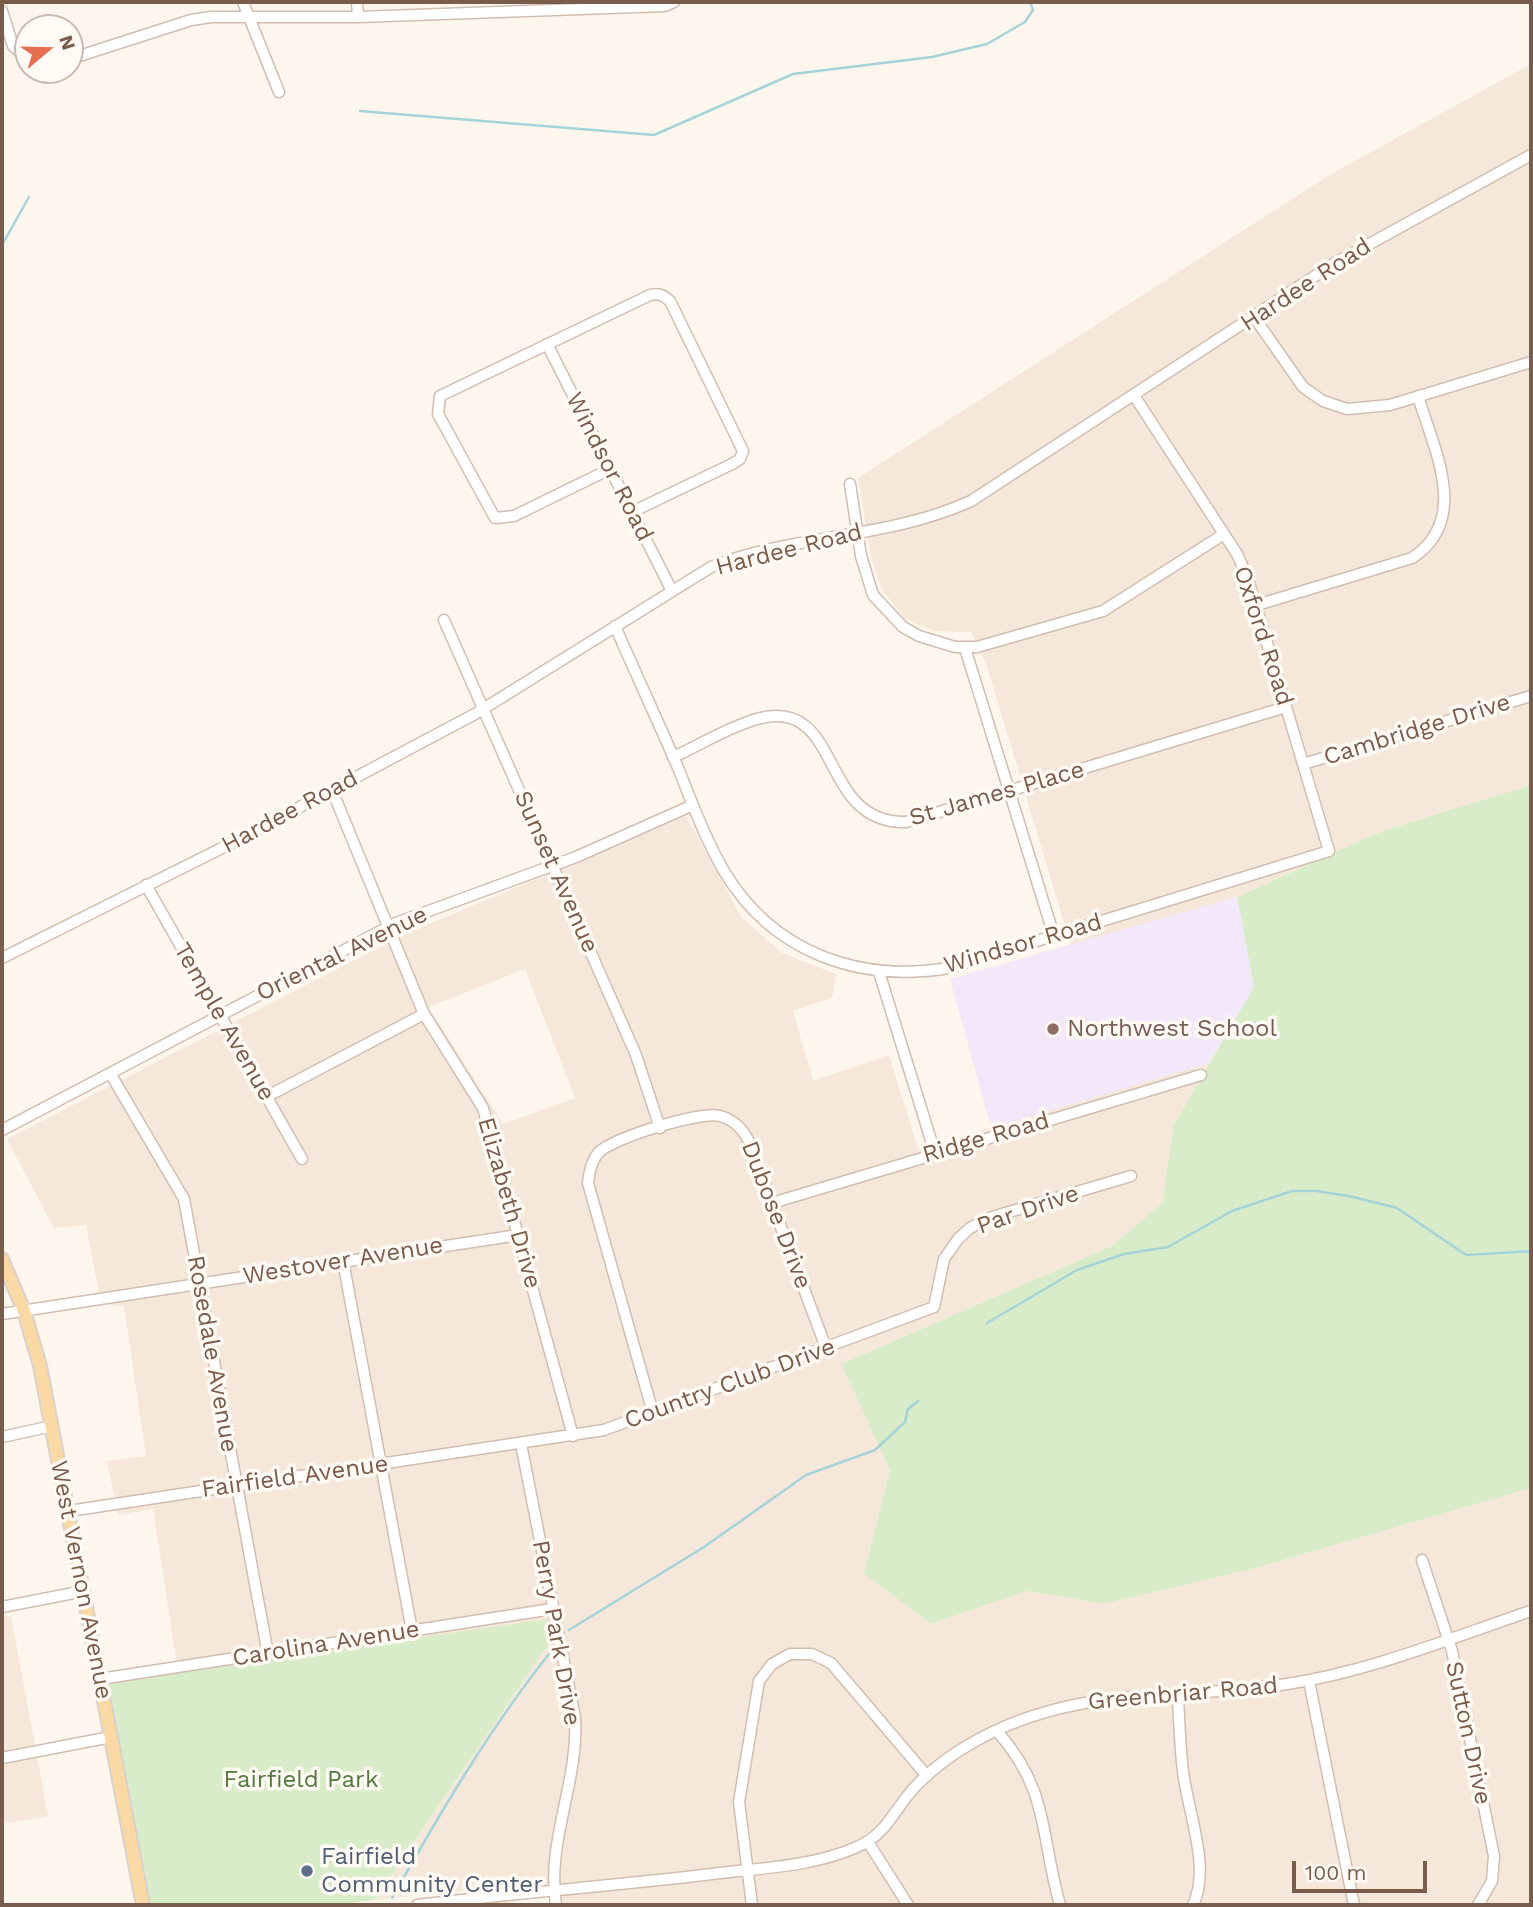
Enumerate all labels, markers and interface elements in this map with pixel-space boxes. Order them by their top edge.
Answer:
north arrow [14,14,84,84]
text: N [54,32,81,53]
street label: Hardee Road [1235,232,1377,338]
street label: Windsor Road [559,388,659,546]
street label: Hardee Road [713,518,865,582]
street label: Oxford Road [1227,563,1299,709]
street label: Cambridge Drive [1320,688,1514,772]
street label: St James Place [906,755,1088,833]
street label: Hardee Road [217,764,363,860]
street label: Sunset Avenue [507,787,605,957]
street label: Oriental Avenue [252,900,432,1008]
street label: Windsor Road [941,908,1105,980]
street label: Temple Avenue [167,938,281,1106]
place label: Northwest School [1067,1015,1277,1043]
marker: Northwest School [1045,1021,1061,1037]
street label: Ridge Road [919,1106,1053,1170]
street label: Elizabeth Drive [471,1114,547,1292]
street label: Dubose Drive [735,1137,817,1293]
street label: Par Drive [973,1179,1083,1241]
street label: Westover Avenue [241,1231,445,1291]
street label: Rosedale Avenue [181,1253,243,1455]
street label: Country Club Drive [621,1332,839,1436]
street label: Fairfield Avenue [200,1450,390,1504]
street label: West Vernon Avenue [44,1458,118,1702]
street label: Perry Park Drive [526,1538,586,1728]
street label: Carolina Avenue [230,1615,422,1673]
street label: Sutton Drive [1439,1659,1497,1807]
street label: Greenbriar Road [1087,1671,1279,1717]
park label: Fairfield Park [223,1766,379,1794]
place label: Fairfield Community Center [321,1843,543,1899]
scale bar [1295,1848,1430,1892]
text: 100 m [1305,1860,1367,1885]
marker: Fairfield Community Center [299,1863,315,1879]

